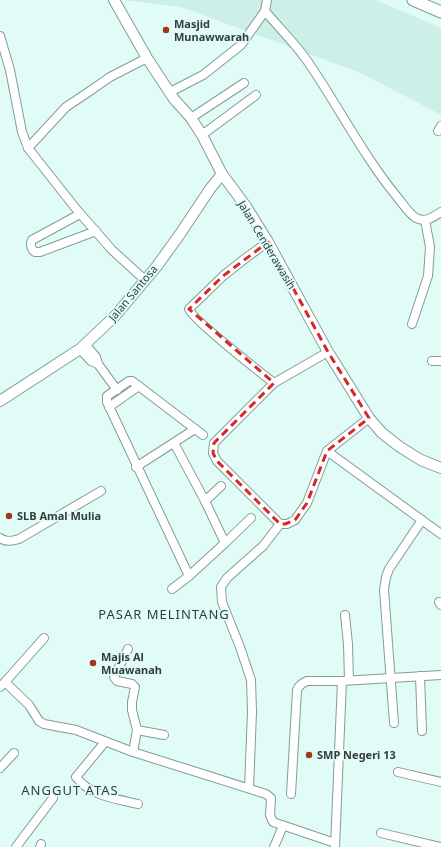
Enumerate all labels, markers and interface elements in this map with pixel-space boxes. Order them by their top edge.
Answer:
place label: Masjid Munawwarah [174,16,249,44]
marker: Masjid Munawwarah [161,25,171,35]
street label: Jalan Cenderawasih [234,197,300,292]
street label: Jalan Santosa [104,261,161,325]
place label: SLB Amal Mulia [17,508,101,523]
marker: SLB Amal Mulia [4,511,14,521]
district label: PASAR MELINTANG [98,605,230,623]
place label: Majis Al Muawanah [101,649,162,677]
marker: Majis Al Muawanah [88,658,98,668]
place label: SMP Negeri 13 [317,747,396,762]
marker: SMP Negeri 13 [304,750,314,760]
district label: ANGGUT ATAS [21,781,119,799]

